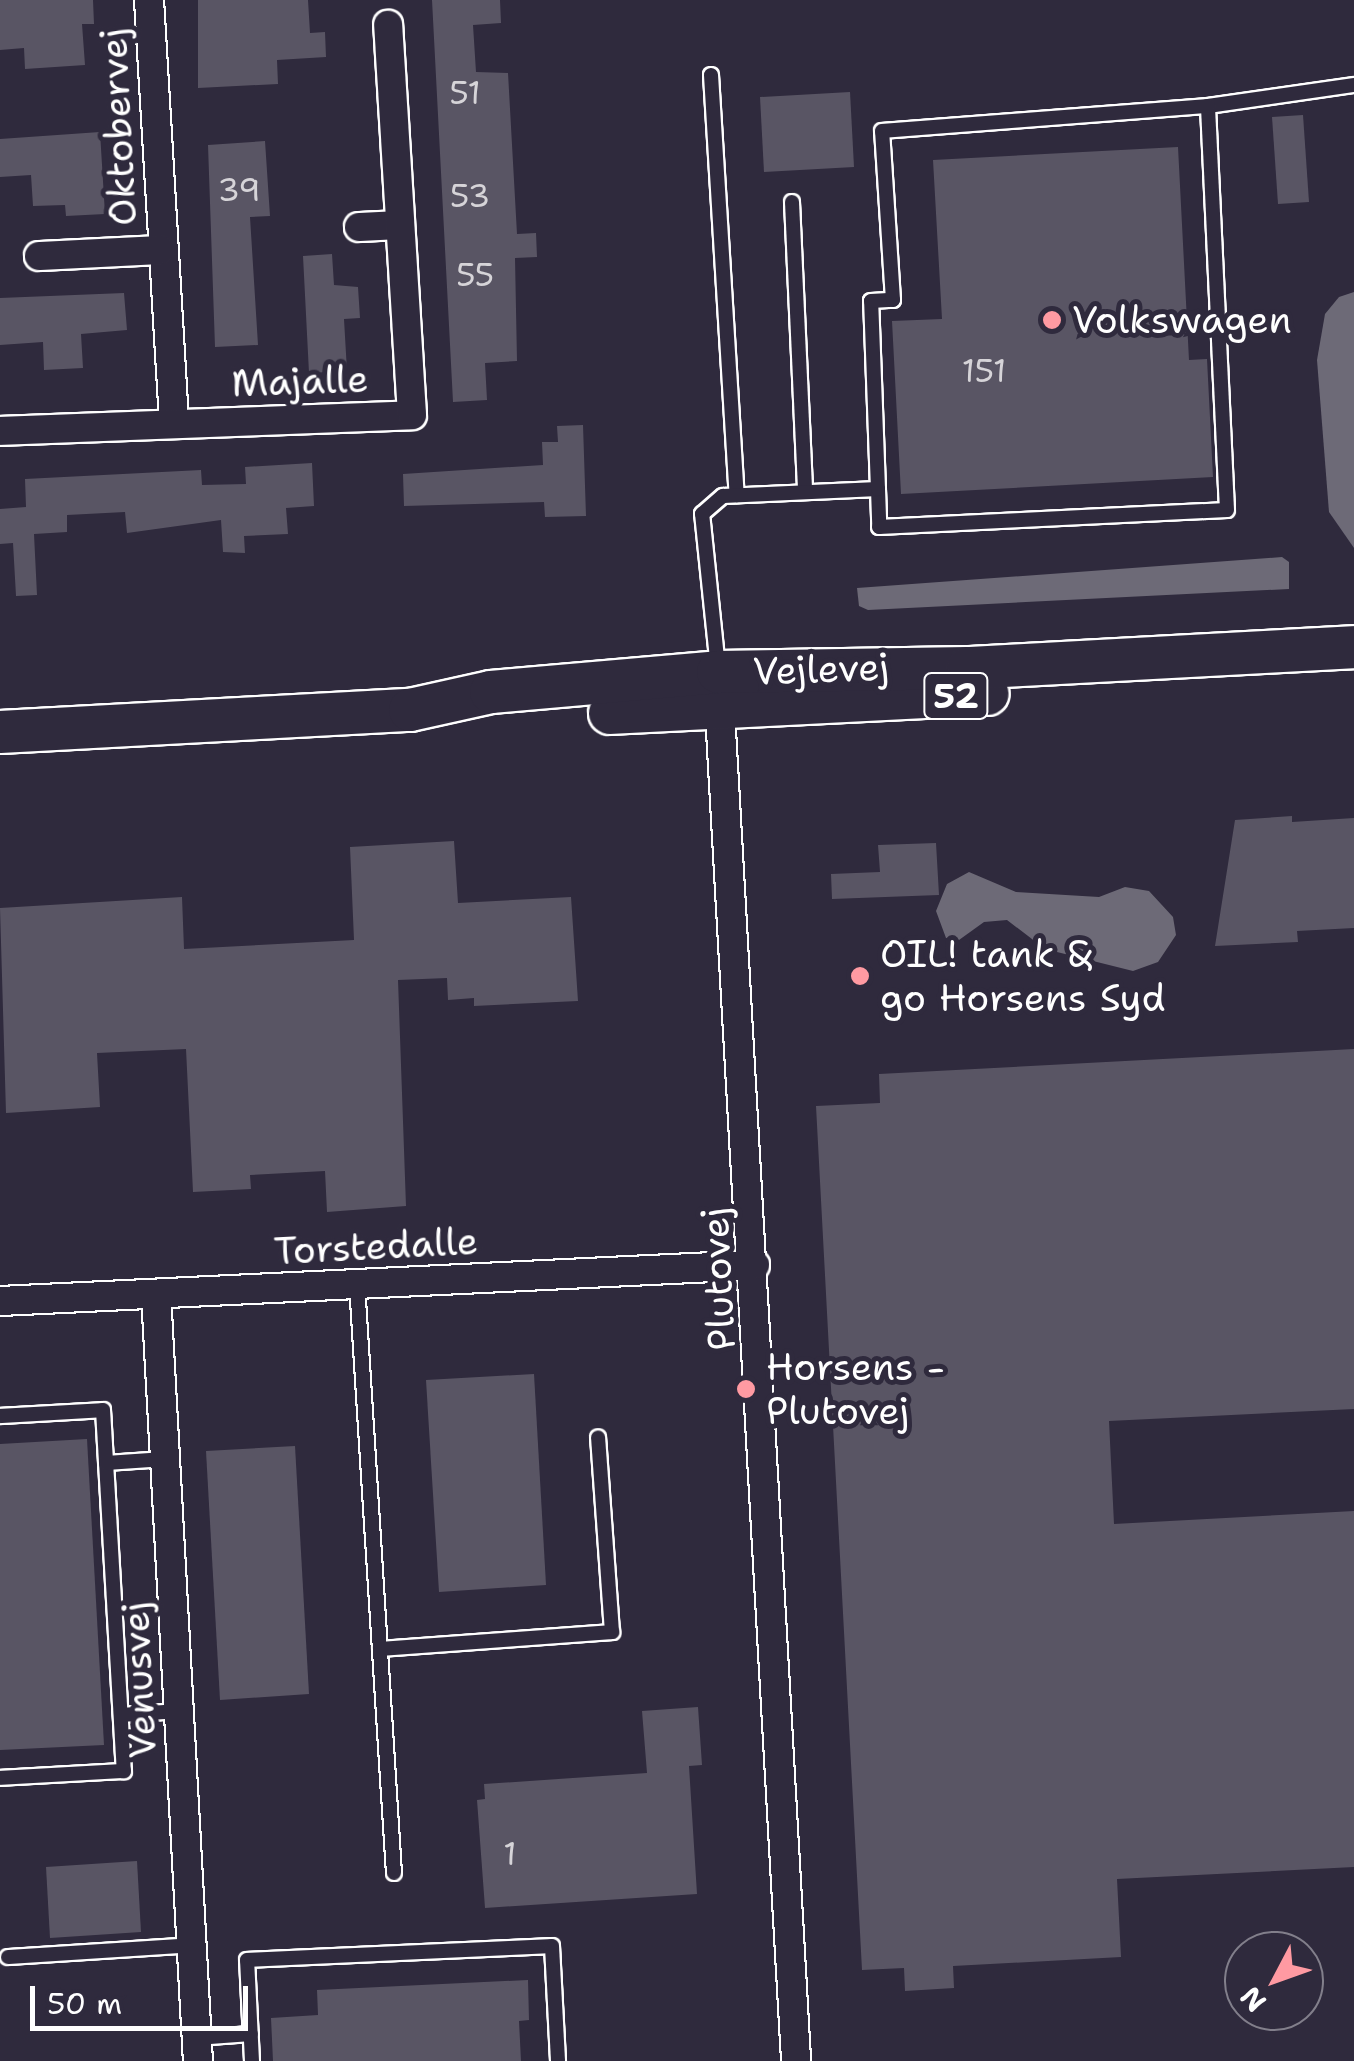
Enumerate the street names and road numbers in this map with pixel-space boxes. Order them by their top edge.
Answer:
street label: Oktobervej [90,27,146,227]
street label: Majalle [231,356,369,406]
street label: Vejlevej [752,644,890,694]
road number: 52 [921,666,991,726]
street label: Plutovej [691,1206,745,1352]
street label: Torstedalle [273,1218,479,1274]
street label: Venusvej [112,1600,166,1760]

